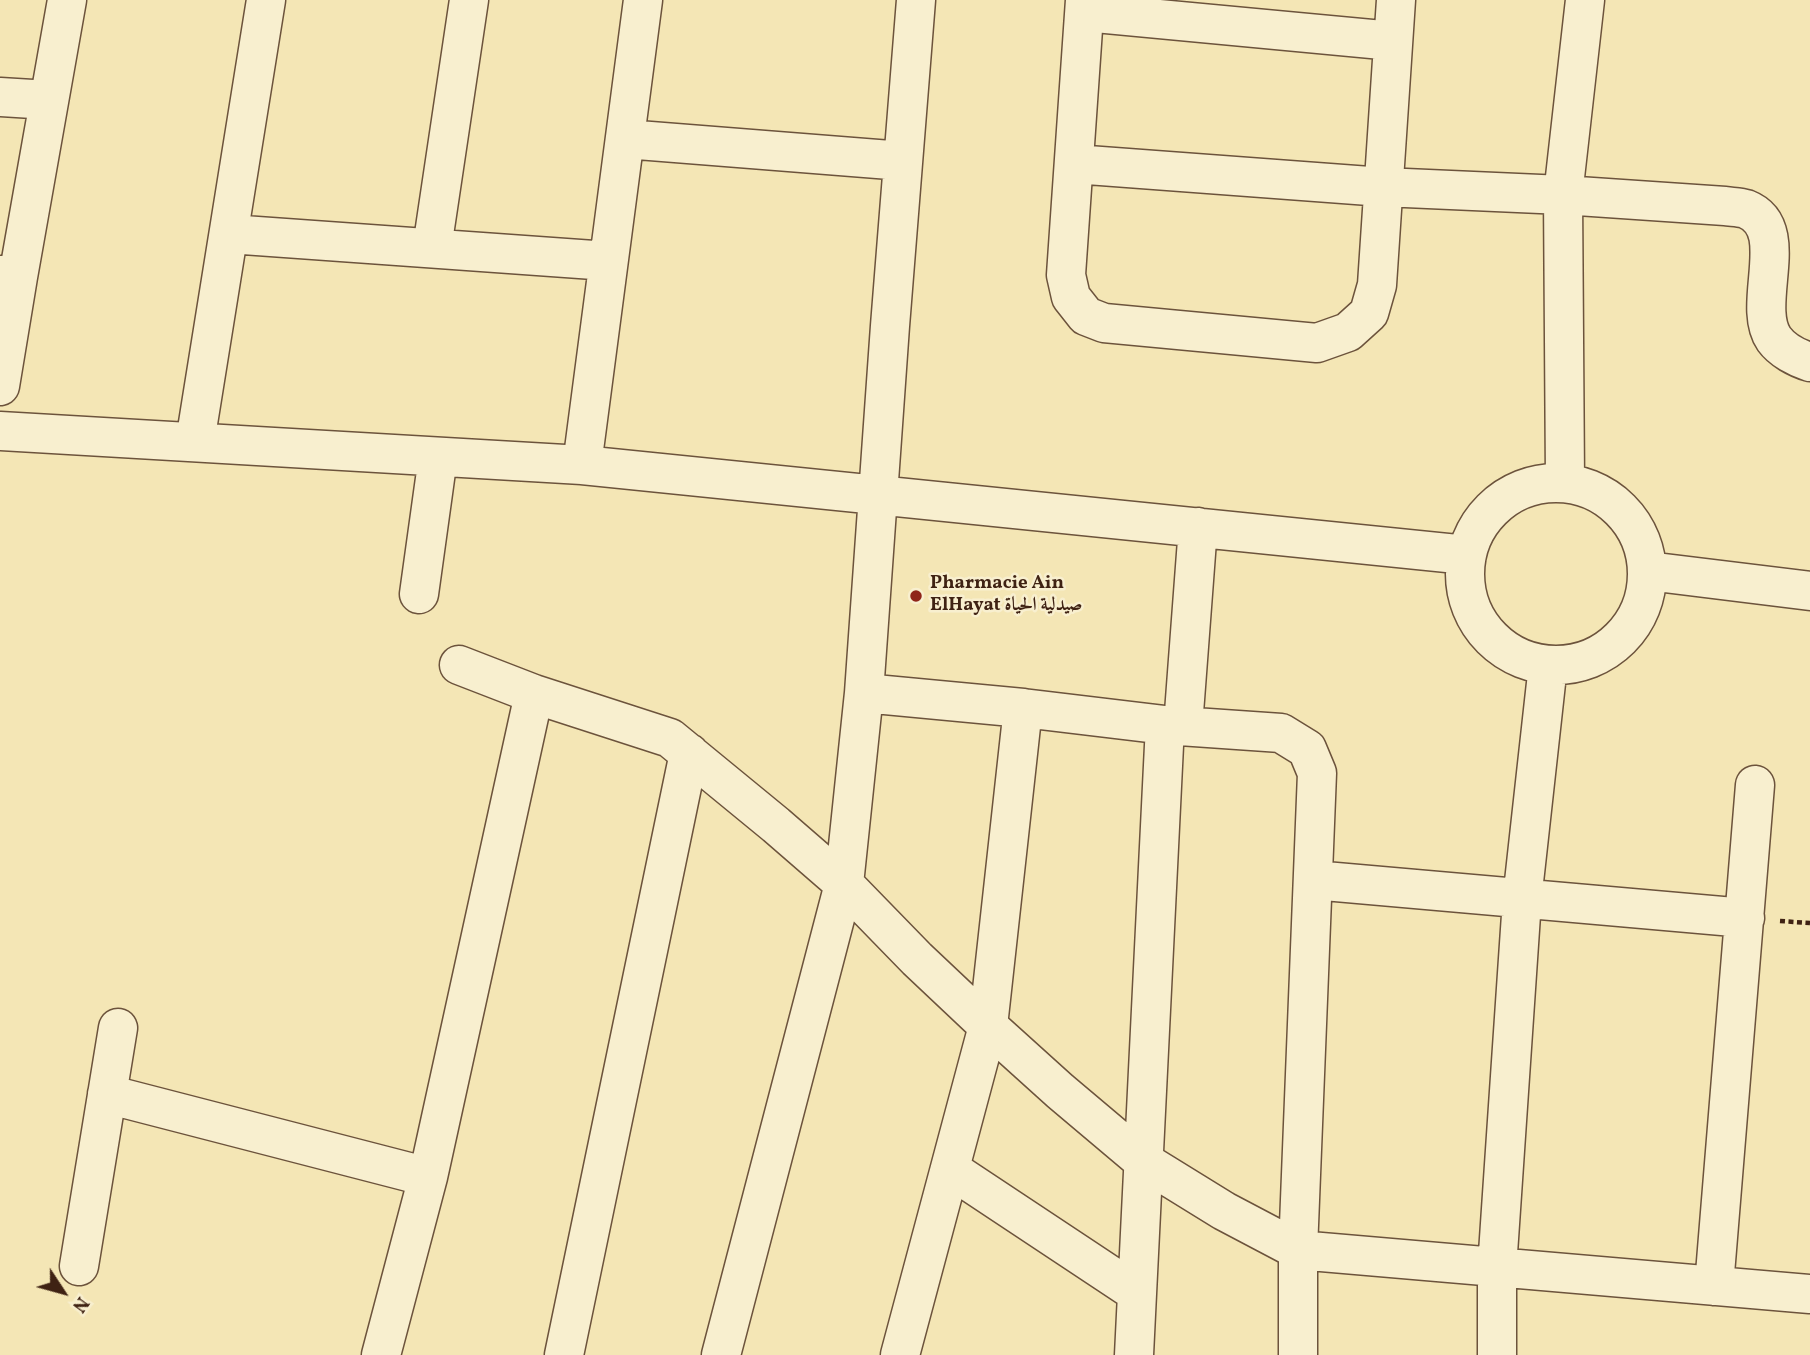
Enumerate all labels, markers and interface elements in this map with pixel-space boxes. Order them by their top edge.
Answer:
place label: Pharmacie Ain ElHayat صيدلية الحياة [930,574,1082,618]
marker: Pharmacie Ain ElHayat صيدلية الحياة [908,588,924,604]
north arrow [28,1257,98,1327]
text: N [65,1291,95,1318]

